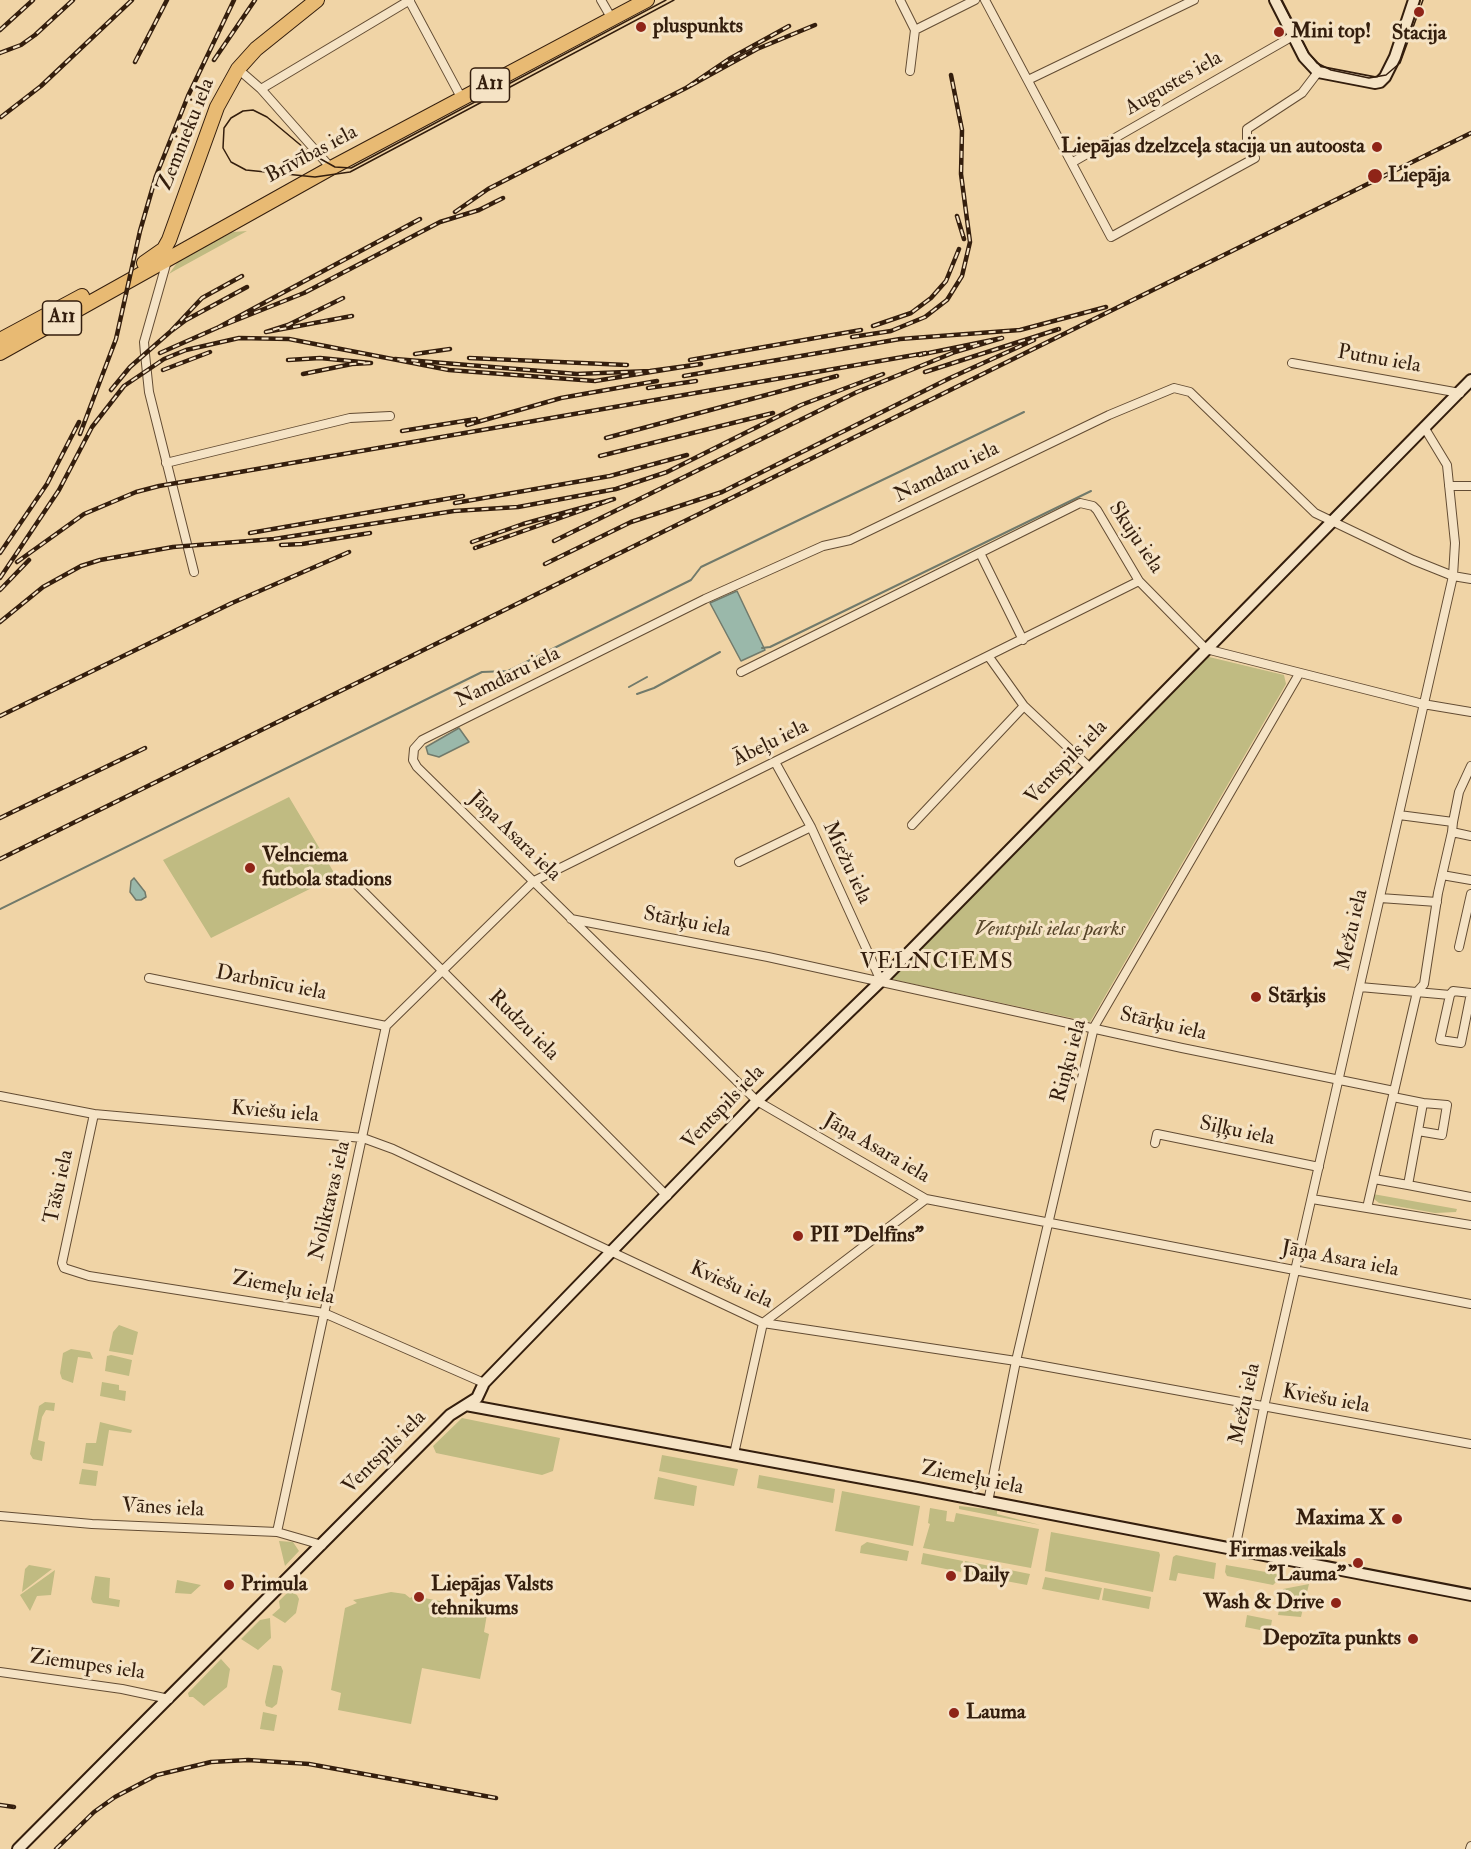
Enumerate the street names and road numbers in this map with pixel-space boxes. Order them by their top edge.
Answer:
street label: Augustes iela [1121,46,1227,122]
road number: A11 [470,68,510,102]
street label: Zemnieku iela [153,75,221,195]
street label: Brīvības iela [262,120,362,190]
road number: A11 [42,301,82,335]
street label: Putnu iela [1335,340,1423,380]
street label: Namdaru iela [890,437,1004,509]
street label: Skuju iela [1102,497,1168,579]
street label: Namdaru iela [451,642,565,714]
street label: Ābeļu iela [729,715,813,773]
street label: Ventspils iela [1020,715,1114,811]
street label: Jāņa Asara iela [462,787,566,887]
street label: Miežu iela [816,818,876,908]
street label: Mežu iela [1331,887,1375,973]
street label: Stārķu iela [641,902,733,944]
street label: Darbnīcu iela [214,961,328,1007]
street label: Rudzu iela [482,985,564,1067]
street label: Stārķu iela [1117,1003,1209,1047]
street label: Riņķu iela [1047,1017,1093,1105]
street label: Ventspils iela [677,1060,771,1156]
street label: Kviešu iela [230,1097,320,1129]
street label: Jāņa Asara iela [818,1108,934,1190]
street label: Siļķu iela [1197,1112,1277,1152]
street label: Noliktavas iela [305,1139,357,1263]
street label: Tāšu iela [40,1148,80,1226]
street label: Jāņa Asara iela [1279,1236,1401,1284]
street label: Kviešu iela [686,1257,776,1315]
street label: Ziemeļu iela [230,1267,336,1311]
street label: Mežu iela [1225,1361,1267,1447]
street label: Kviešu iela [1280,1380,1372,1420]
street label: Ventspils iela [338,1406,432,1500]
street label: Ziemeļu iela [919,1457,1025,1501]
street label: Vānes iela [121,1494,205,1524]
street label: Ziemupes iela [28,1645,146,1687]

